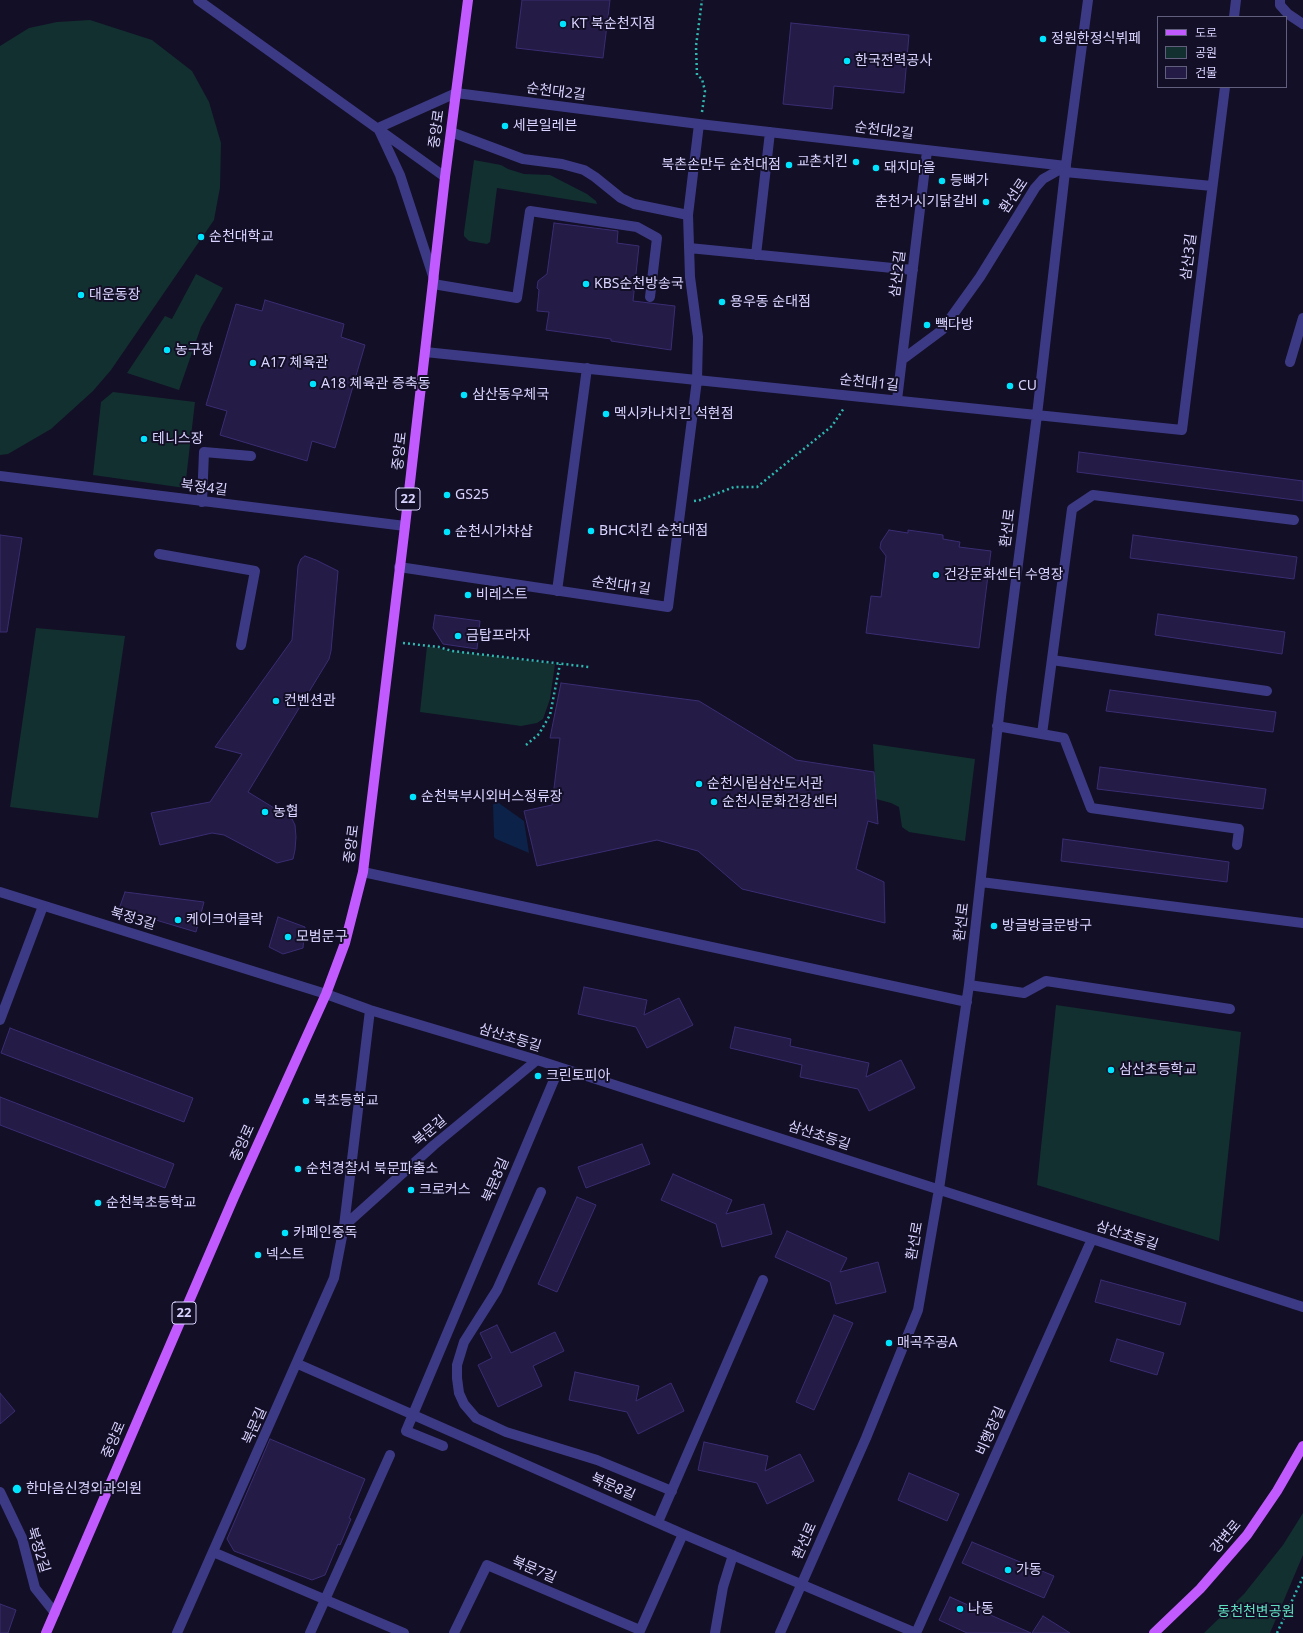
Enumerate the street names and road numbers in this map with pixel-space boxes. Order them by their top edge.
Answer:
street label: 순천대2길 [525,80,587,104]
street label: 중앙로 [426,109,448,149]
street label: 순천대2길 [853,119,915,143]
street label: 환선로 [996,175,1032,217]
street label: 삼산3길 [1178,233,1200,281]
street label: 삼산2길 [887,250,909,298]
street label: 순천대1길 [839,372,899,394]
street label: 중앙로 [390,431,410,471]
street label: 북정4길 [180,477,228,499]
road number: 22 [396,488,420,510]
street label: 환선로 [997,508,1019,548]
street label: 순천대1길 [590,574,652,598]
street label: 중앙로 [341,824,363,864]
street label: 환선로 [951,902,973,942]
street label: 북정3길 [108,904,158,934]
street label: 삼산초등길 [477,1021,543,1055]
street label: 북문길 [410,1112,450,1150]
street label: 삼산초등길 [786,1118,852,1154]
street label: 중앙로 [227,1122,259,1164]
street label: 북문8길 [479,1155,513,1205]
street label: 삼산초등길 [1094,1218,1160,1254]
street label: 환선로 [903,1221,927,1261]
road number: 22 [172,1302,196,1324]
street label: 비행장길 [973,1404,1009,1458]
street label: 북문길 [239,1405,271,1447]
street label: 중앙로 [99,1419,129,1461]
street label: 북문8길 [588,1470,638,1504]
street label: 강변로 [1207,1517,1245,1557]
street label: 환선로 [789,1520,821,1562]
street label: 북정2길 [23,1525,53,1575]
street label: 북문7길 [509,1553,559,1587]

